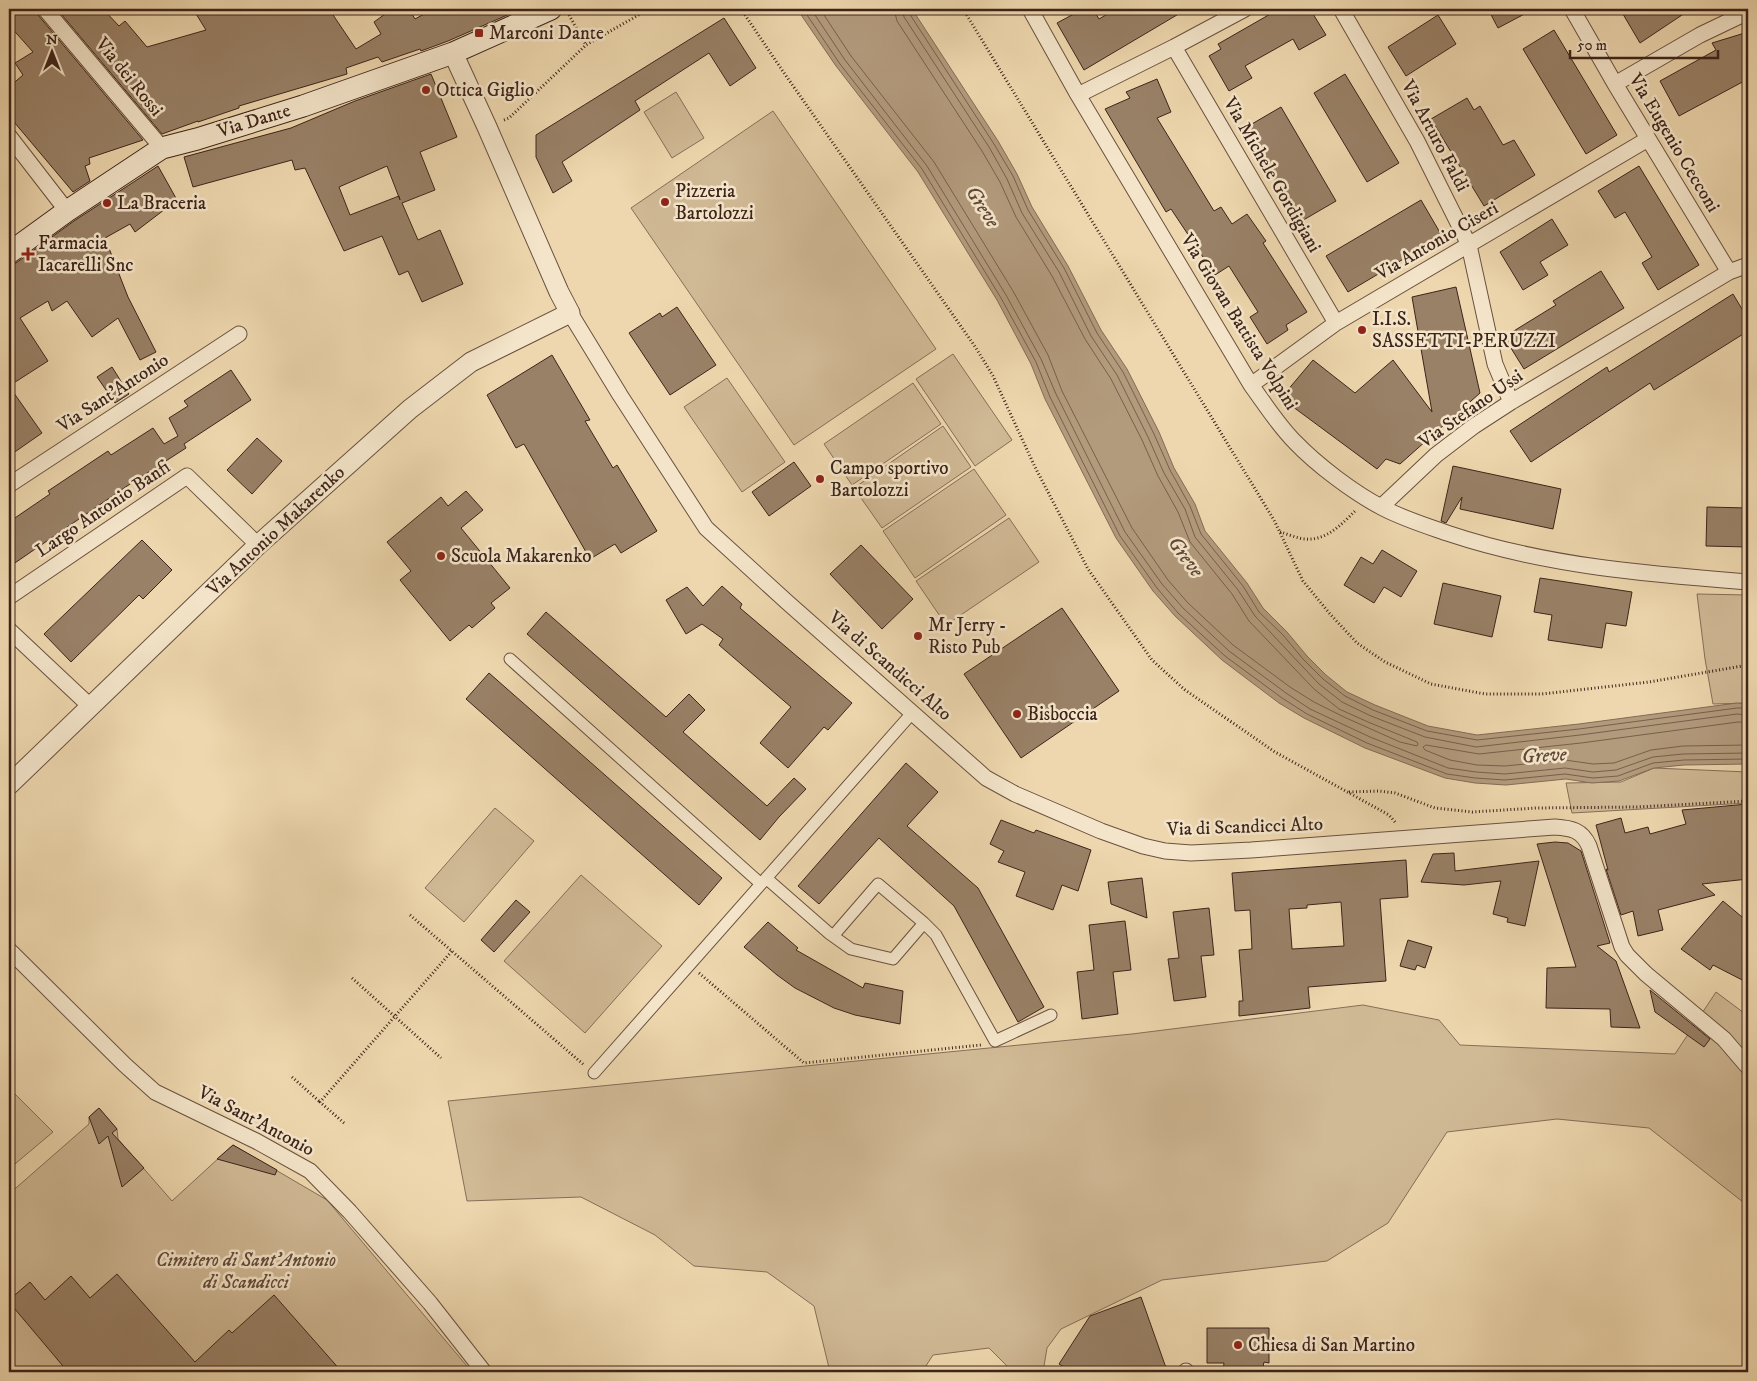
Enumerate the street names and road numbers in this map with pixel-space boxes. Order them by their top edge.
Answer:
street label: Via dei Rossi [90,32,168,121]
street label: Via Eugenio Cecconi [1623,69,1725,217]
street label: Via Arturo Faldi [1396,75,1474,196]
street label: Via Michele Gordigiani [1218,92,1326,257]
street label: Via Dante [214,99,293,143]
street label: Via Antonio Ciseri [1371,197,1503,286]
street label: Via Giovan Battista Volpini [1175,229,1303,415]
street label: Via Sant'Antonio [52,348,173,438]
street label: Via Stefano Ussi [1414,365,1528,454]
street label: Largo Antonio Banfi [31,455,175,563]
street label: Via Antonio Makarenko [201,461,350,602]
street label: Via di Scandicci Alto [823,605,957,726]
street label: Via di Scandicci Alto [1166,813,1323,841]
street label: Via Sant'Antonio [193,1080,318,1161]

